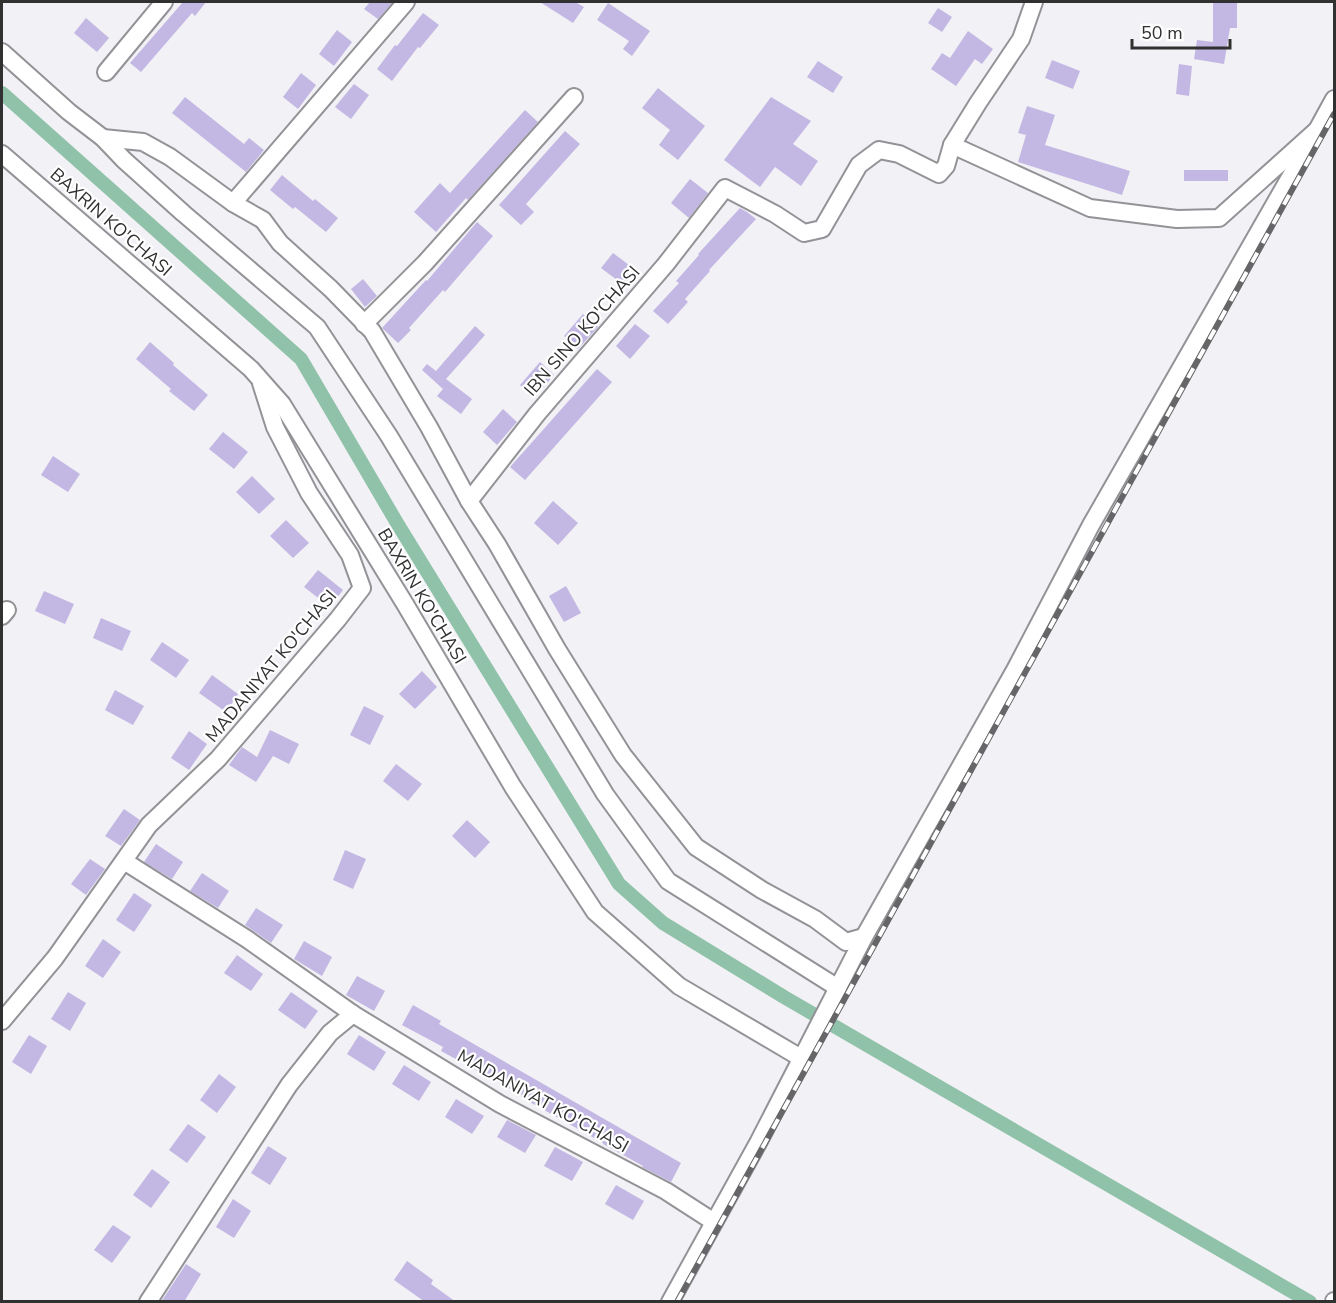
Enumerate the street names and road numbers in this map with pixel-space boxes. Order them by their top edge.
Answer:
street label: BAXRIN KO'CHASI [45,162,177,282]
street label: IBN SINO KO'CHASI [519,261,645,401]
street label: BAXRIN KO'CHASI [372,524,472,668]
street label: MADANIYAT KO'CHASI [200,585,342,747]
street label: MADANIYAT KO'CHASI [453,1044,633,1158]

